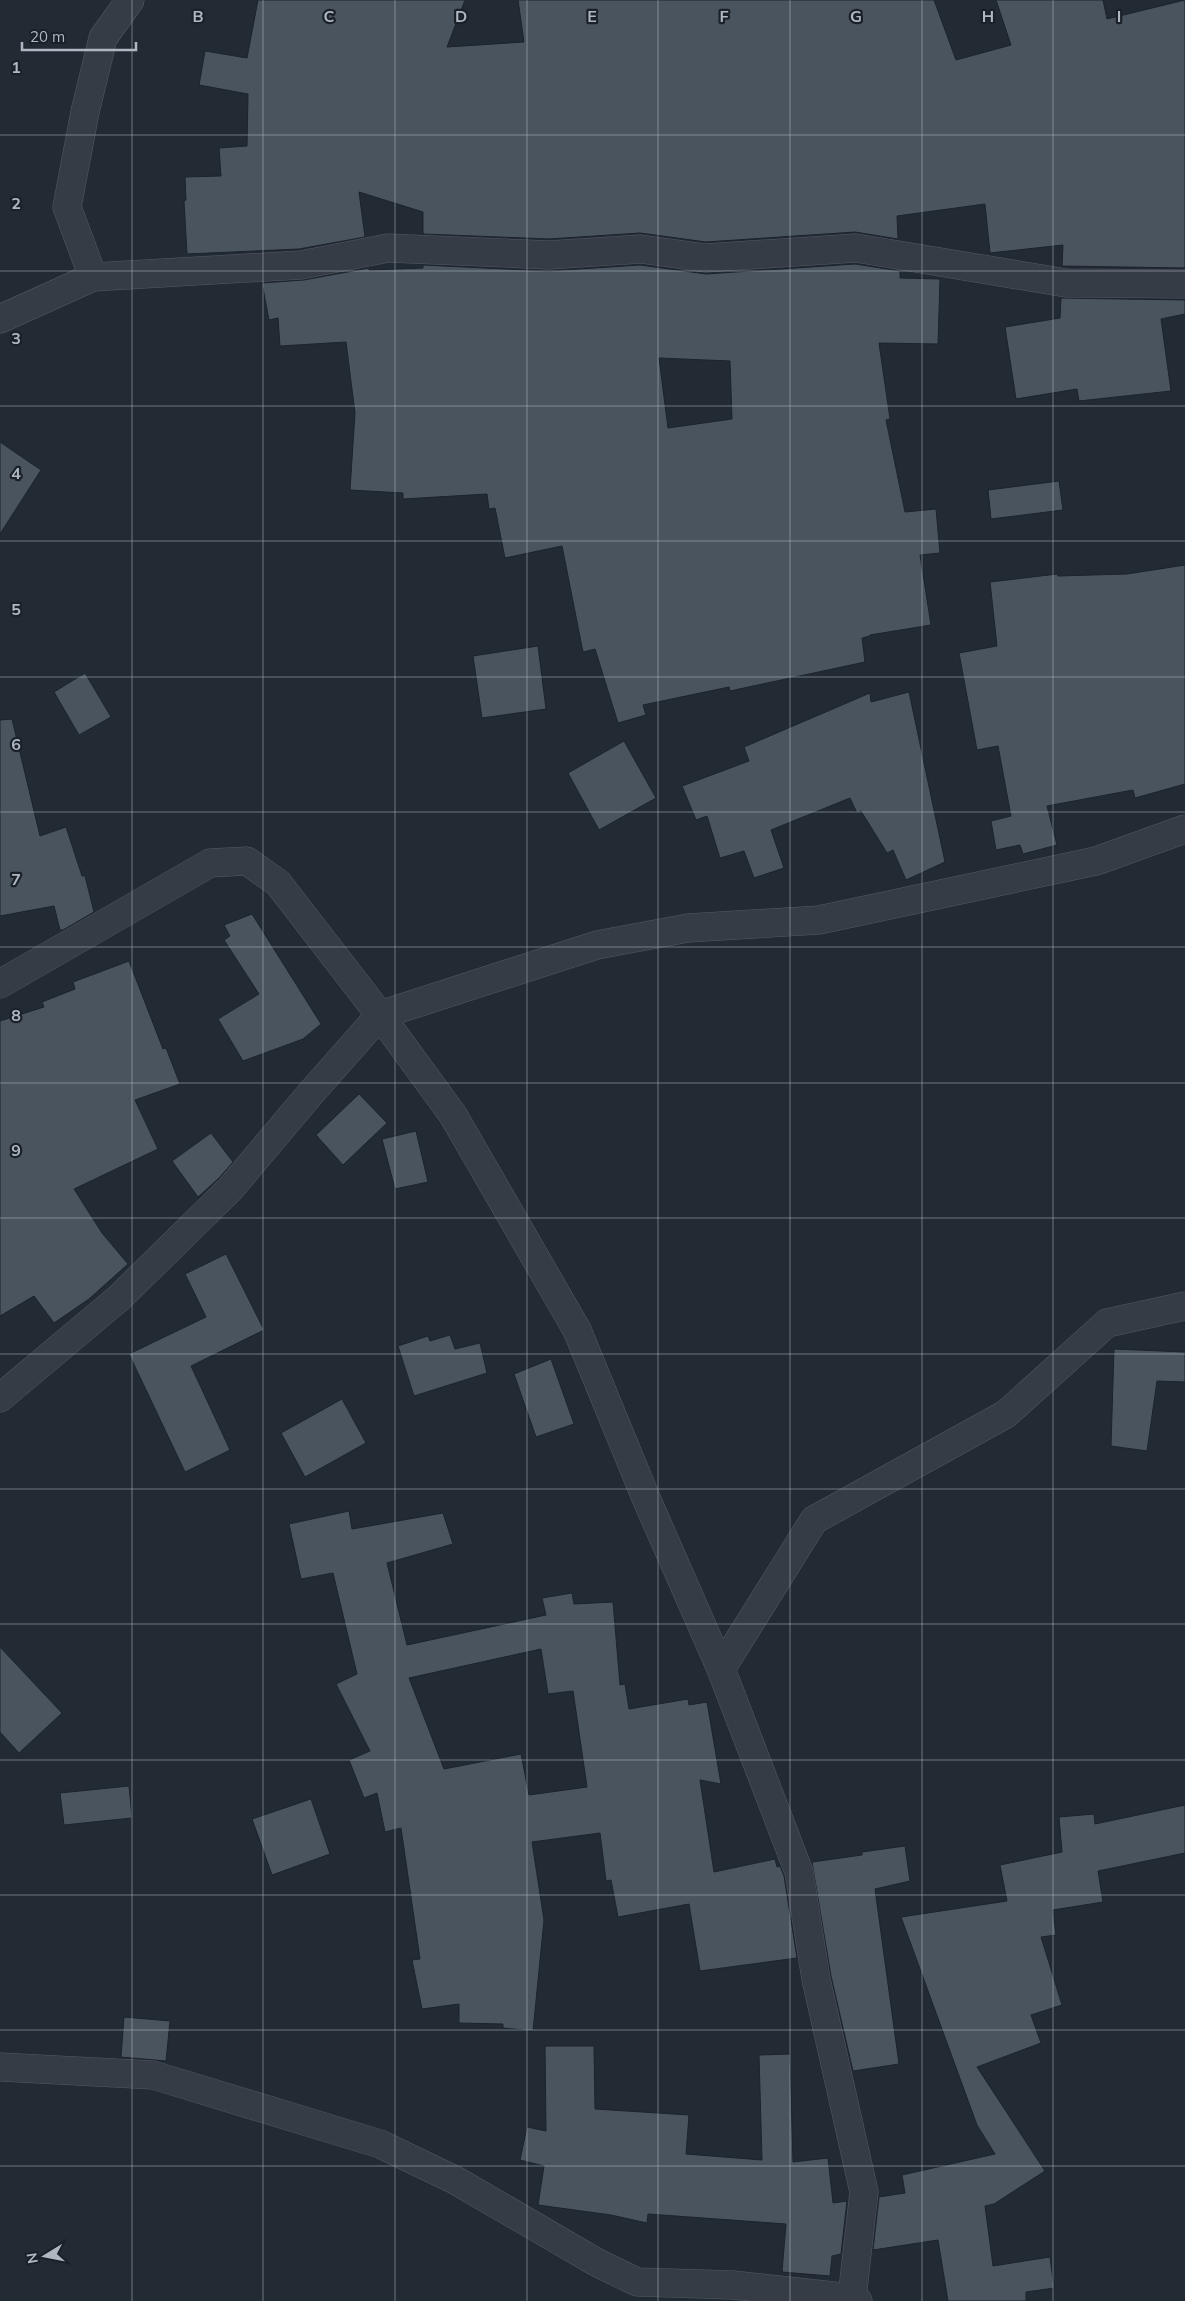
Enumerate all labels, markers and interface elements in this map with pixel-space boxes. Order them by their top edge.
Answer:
text: B [192,6,204,26]
text: C [324,6,335,26]
text: D [455,6,467,26]
text: E [587,6,597,26]
text: F [719,6,729,26]
text: G [850,6,862,26]
text: H [982,6,994,26]
text: I [1117,6,1121,26]
scale bar [22,20,136,52]
text: 20 m [30,27,65,46]
text: 1 [11,57,21,77]
text: 2 [11,193,21,213]
text: 3 [11,328,21,348]
text: 4 [11,463,21,483]
text: 5 [11,599,21,619]
text: 6 [11,734,21,754]
text: 7 [11,869,21,889]
text: 8 [11,1005,21,1025]
text: 9 [11,1140,21,1160]
north arrow [20,2231,70,2281]
text: N [22,2251,42,2265]

